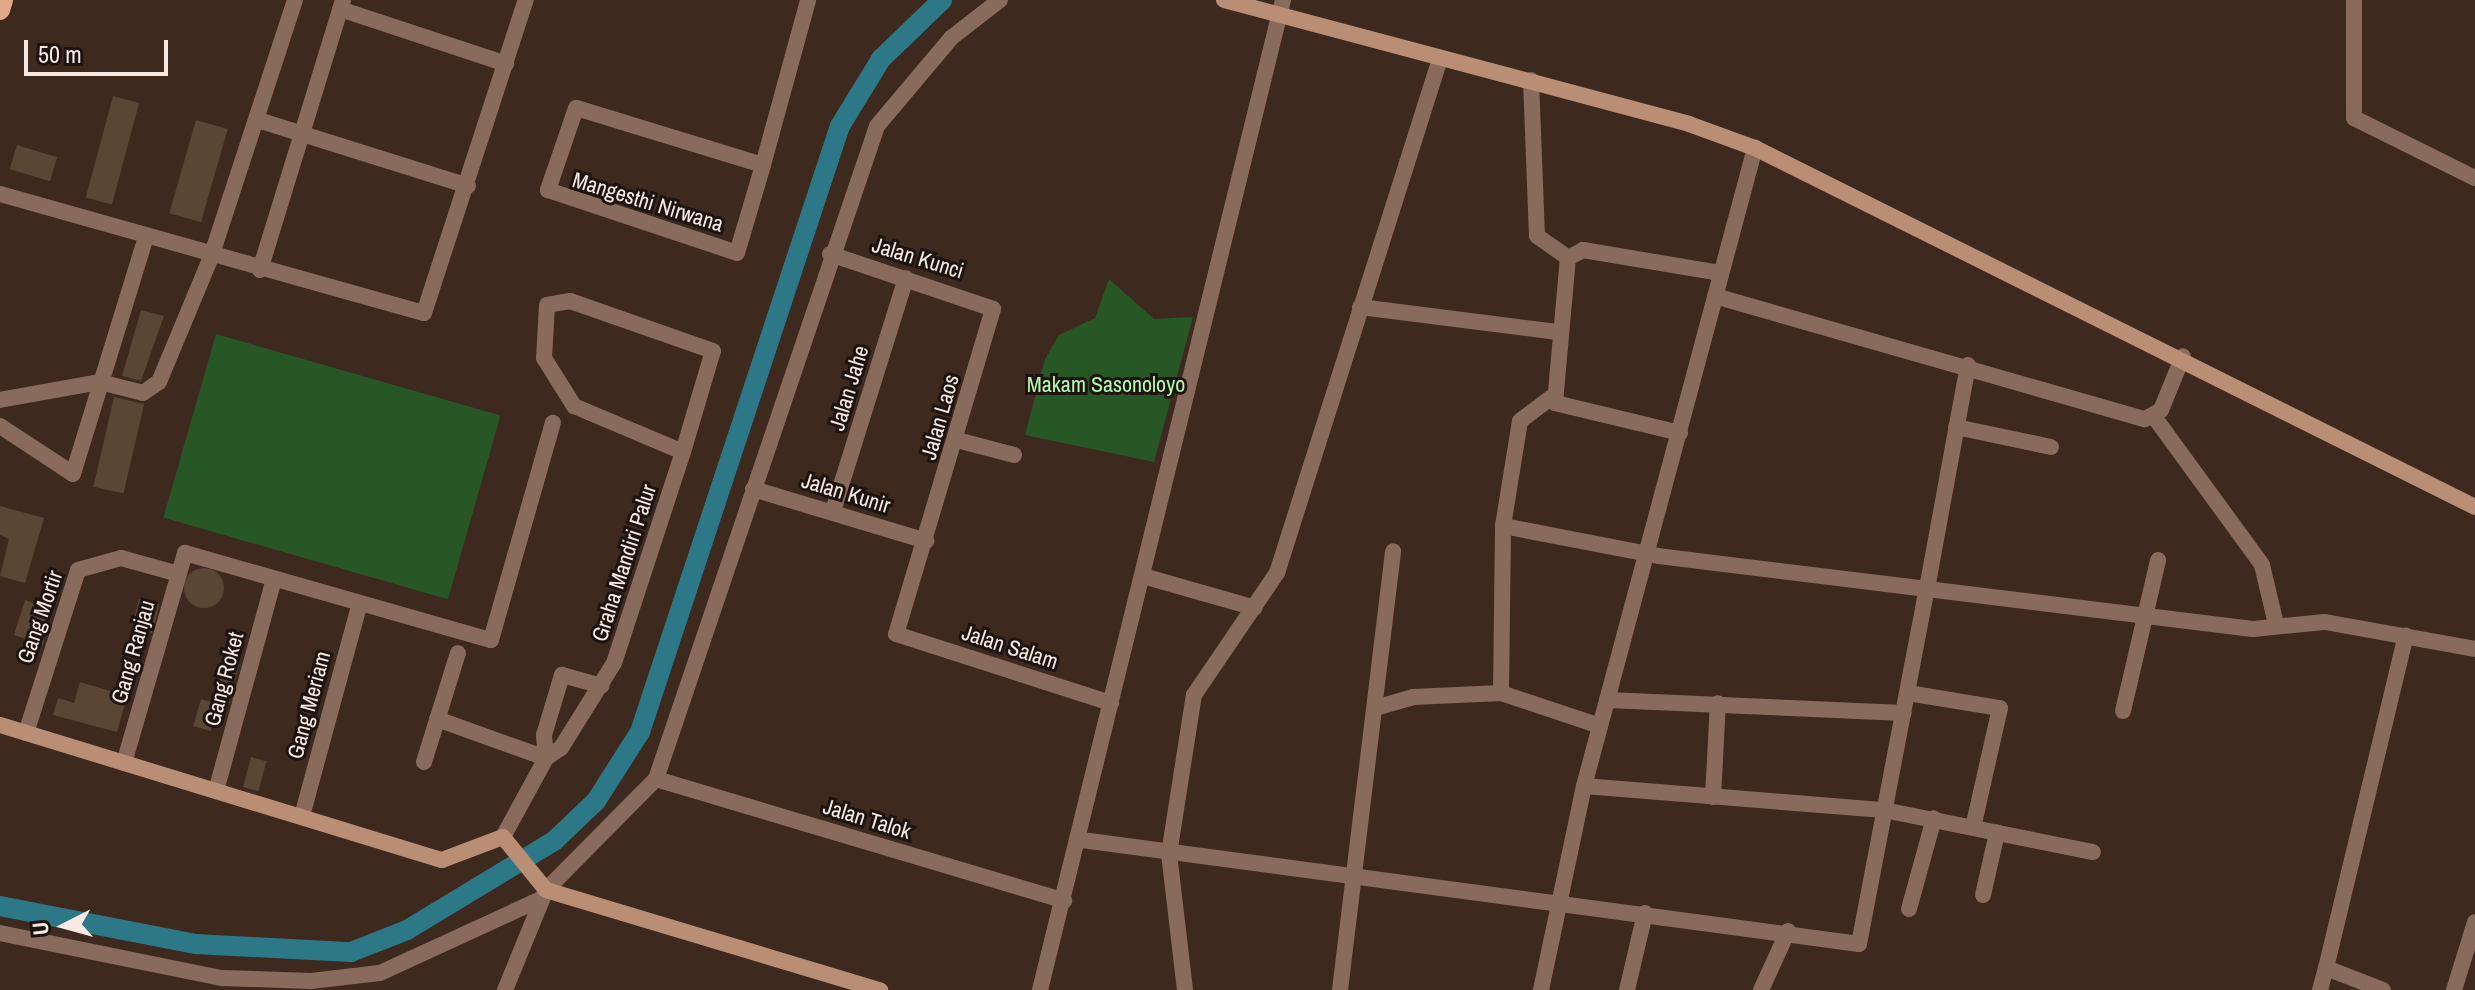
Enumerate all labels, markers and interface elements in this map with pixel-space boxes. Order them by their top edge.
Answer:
scale bar [28,24,172,74]
text: 50 m [38,38,82,70]
street label: Mangesthi Nirwana [569,167,727,237]
street label: Jalan Kunci [869,232,967,284]
street label: Jalan Jahe [824,342,874,434]
street label: Jalan Laos [915,371,965,463]
park label: Makam Sasonoloyo [1027,372,1185,398]
street label: Jalan Kunir [799,467,893,519]
street label: Graha Mandiri Palur [586,481,662,645]
street label: Gang Mortir [12,567,68,667]
street label: Gang Ranjau [106,597,160,707]
street label: Jalan Salam [959,619,1061,675]
street label: Gang Roket [199,629,249,729]
street label: Gang Meriam [282,648,336,762]
street label: Jalan Talok [820,793,914,845]
north arrow [24,886,104,966]
text: U [25,920,56,937]

